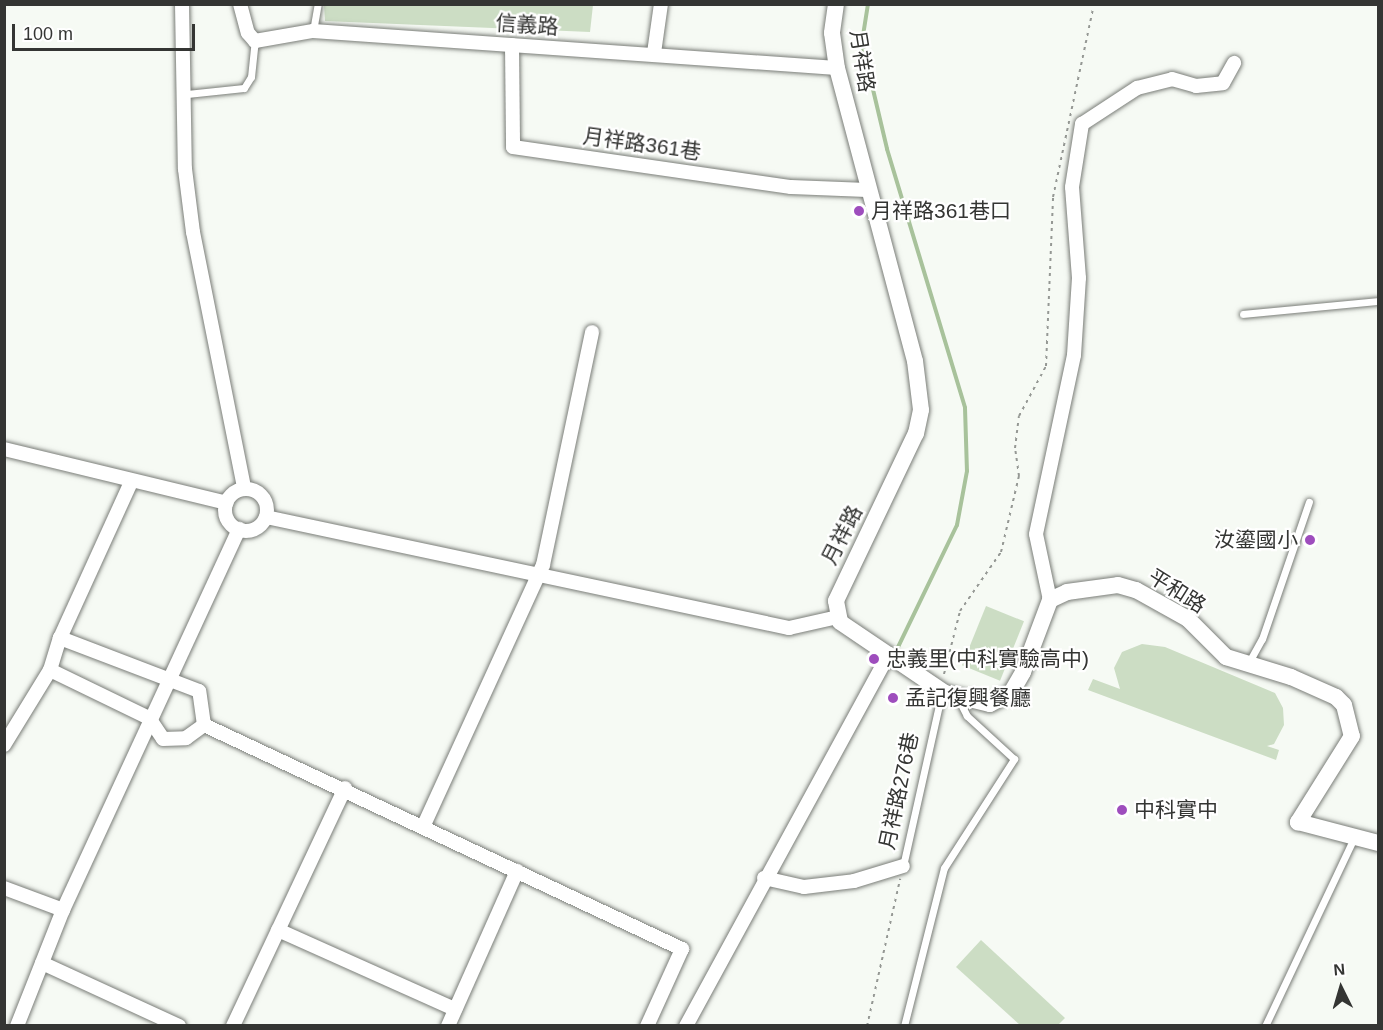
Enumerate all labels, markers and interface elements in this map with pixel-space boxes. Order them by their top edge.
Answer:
street label: 信義路 [495,10,559,40]
scale bar [15,12,198,50]
text: 100 m [23,24,73,44]
street label: 月祥路 [845,28,879,94]
street label: 月祥路361巷 [581,123,703,165]
place label: 月祥路361巷口 [871,198,1011,224]
marker: 月祥路361巷口 [852,204,866,218]
street label: 月祥路 [816,501,868,569]
place label: 汝鎏國小 [1214,527,1298,553]
marker: 汝鎏國小 [1303,533,1317,547]
street label: 平和路 [1144,564,1210,618]
place label: 忠義里(中科實驗高中) [886,646,1089,672]
marker: 忠義里(中科實驗高中) [867,652,881,666]
place label: 孟記復興餐廳 [905,685,1031,711]
marker: 孟記復興餐廳 [886,691,900,705]
street label: 月祥路276巷 [874,730,924,852]
place label: 中科實中 [1134,797,1218,823]
marker: 中科實中 [1115,803,1129,817]
north arrow [1311,958,1371,1018]
text: N [1333,961,1346,979]

